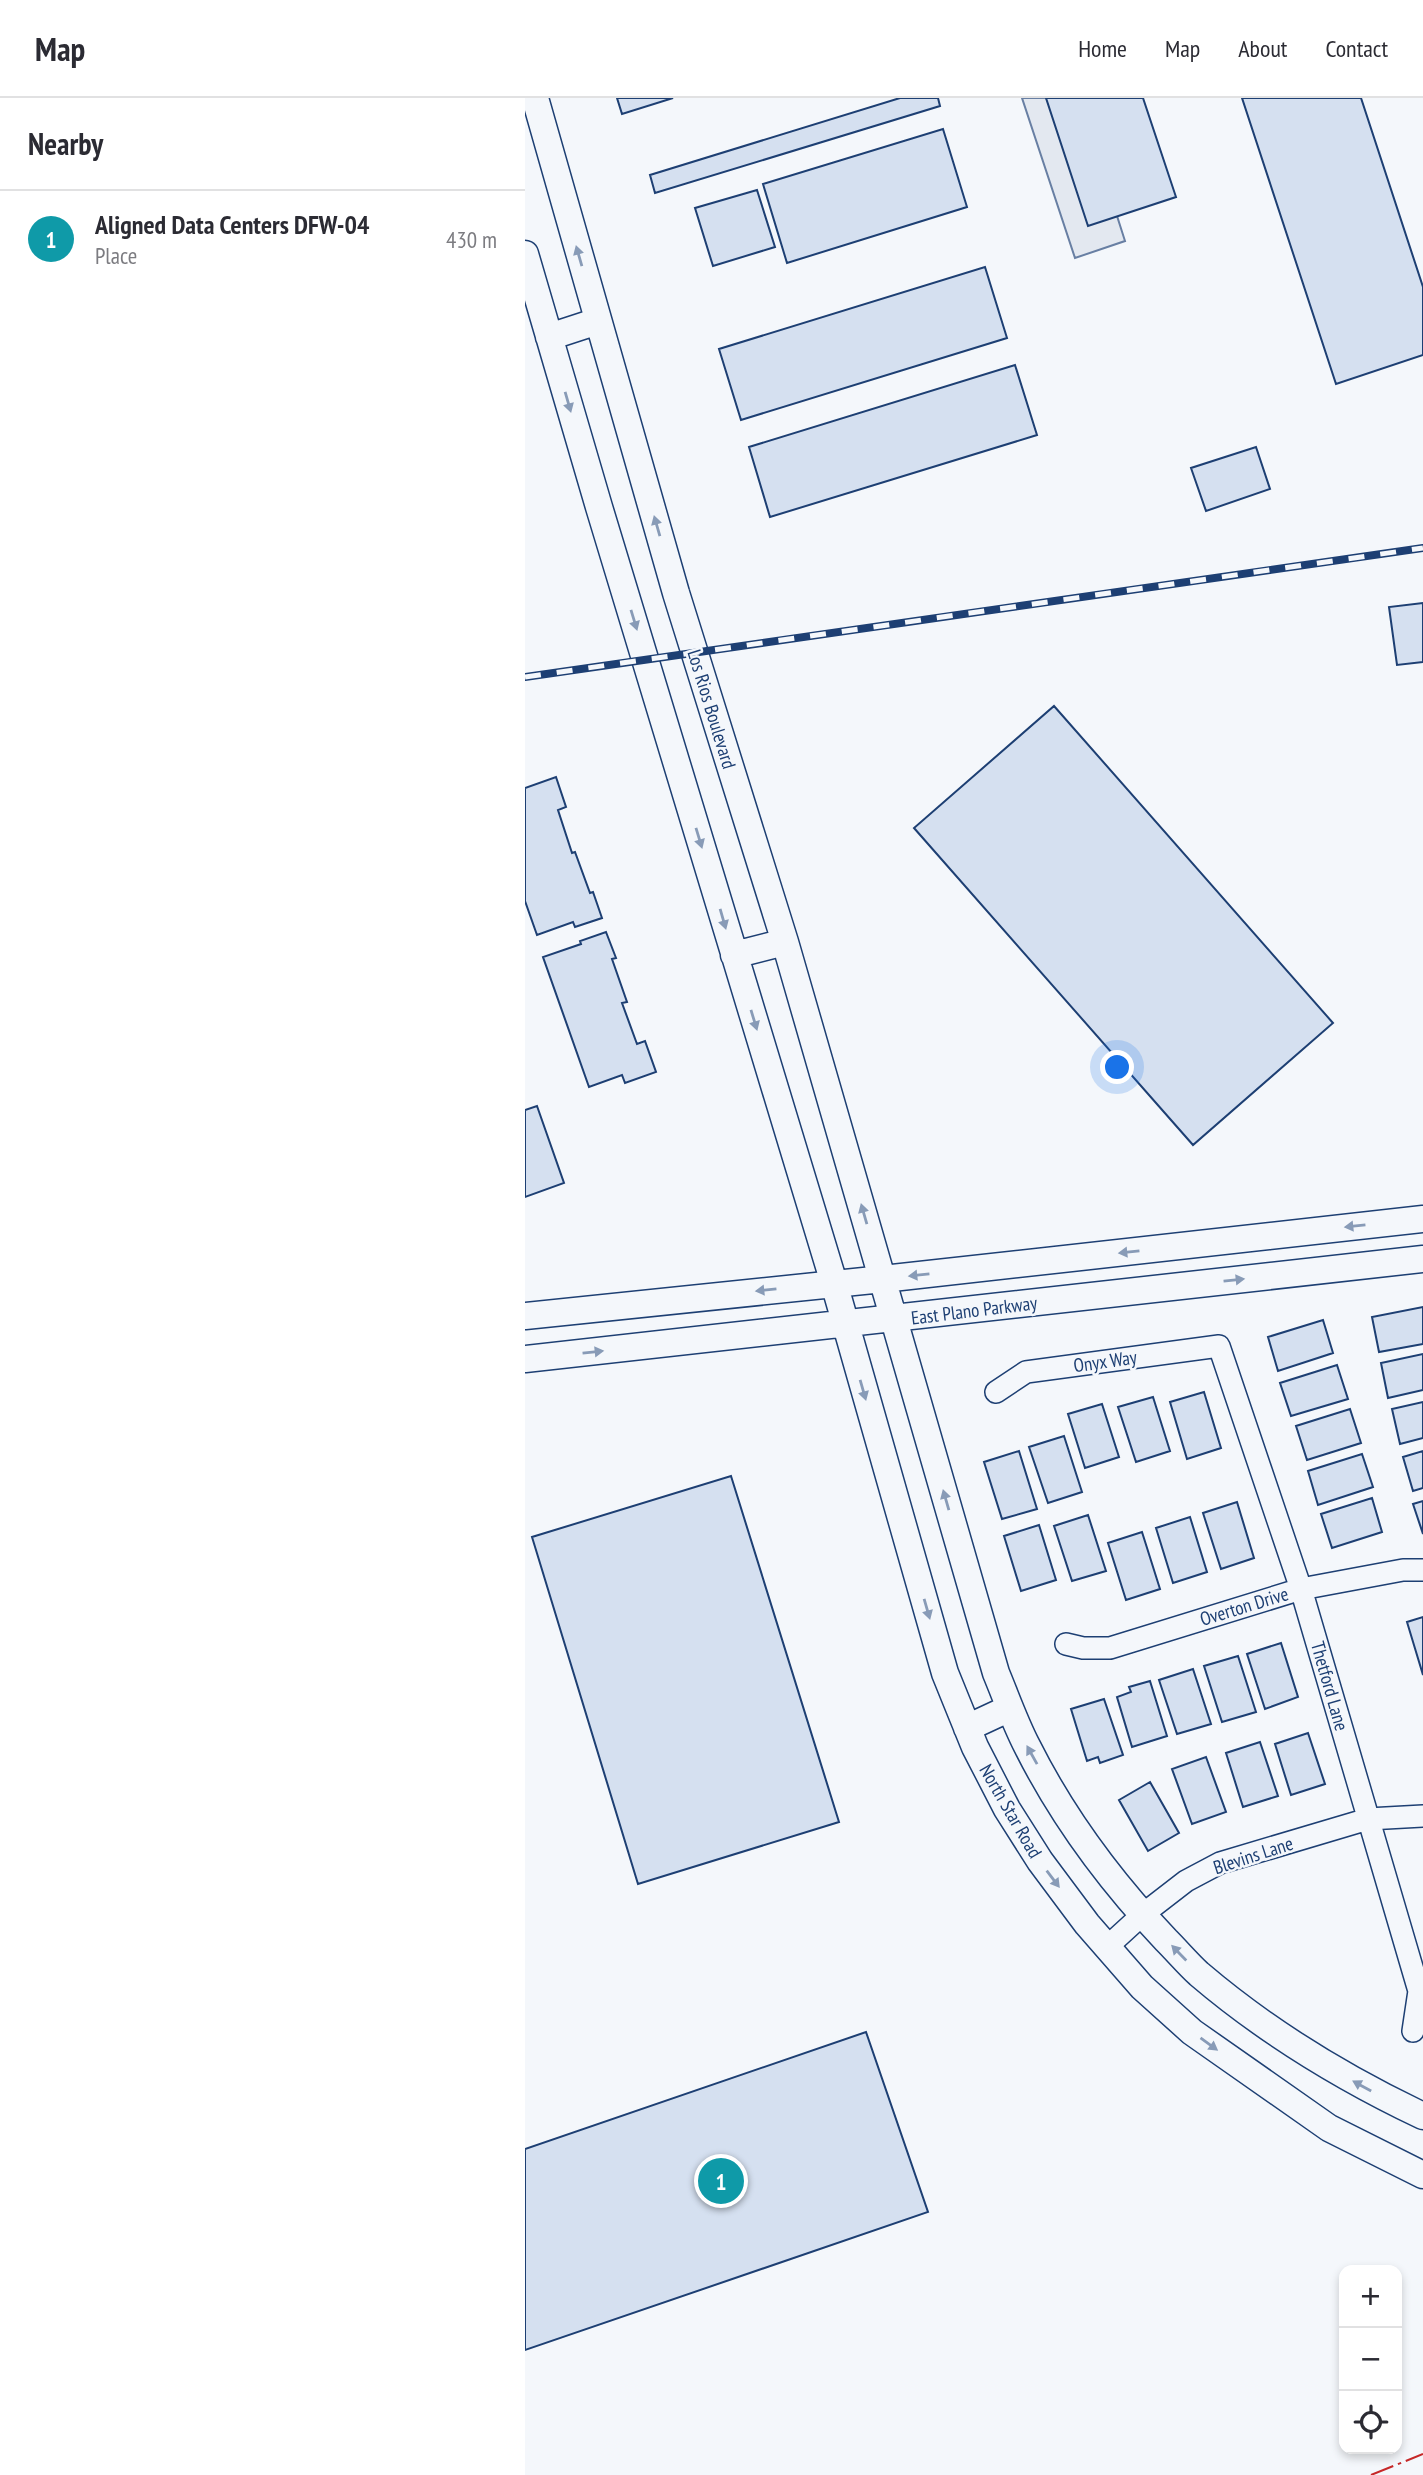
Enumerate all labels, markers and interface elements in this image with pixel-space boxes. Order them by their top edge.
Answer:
text: Map [35,27,85,70]
text: Home [1078,33,1127,64]
text: Map [1165,33,1200,64]
text: About [1238,33,1287,64]
text: Contact [1325,33,1388,64]
text: Nearby [28,124,103,163]
text: Aligned Data Centers DFW-04 [95,208,369,241]
text: 1 [46,225,57,254]
text: 430 m [446,225,497,254]
text: Place [95,241,137,270]
one-way arrow [573,245,584,267]
one-way arrow [564,392,574,413]
one-way arrow [651,515,661,536]
one-way arrow [629,610,640,631]
street label: Los Rios Boulevard [682,646,742,772]
one-way arrow [695,828,705,849]
one-way arrow [719,909,729,930]
one-way arrow [749,1010,759,1031]
your location [1100,1050,1134,1084]
one-way arrow [859,1203,869,1224]
one-way arrow [1344,1221,1366,1232]
one-way arrow [1118,1246,1140,1257]
one-way arrow [908,1270,930,1281]
one-way arrow [1223,1275,1245,1286]
one-way arrow [755,1285,777,1296]
street label: East Plano Parkway [910,1290,1039,1330]
street label: Onyx Way [1072,1345,1139,1377]
one-way arrow [582,1346,604,1357]
one-way arrow [859,1380,869,1401]
one-way arrow [941,1489,951,1510]
street label: Overton Drive [1197,1581,1291,1631]
one-way arrow [922,1598,932,1619]
street label: Thetford Lane [1306,1639,1354,1734]
one-way arrow [1026,1745,1037,1765]
street label: North Star Road [975,1760,1047,1862]
street label: Blevins Lane [1210,1831,1296,1879]
one-way arrow [1046,1870,1061,1888]
one-way arrow [1171,1945,1187,1962]
one-way arrow [1200,2037,1218,2051]
one-way arrow [1352,2080,1371,2092]
pin: 1 [698,2155,744,2207]
map controls [1339,2265,1402,2454]
button: + [1339,2265,1402,2328]
button: − [1339,2328,1402,2391]
button: locate [1339,2391,1402,2454]

